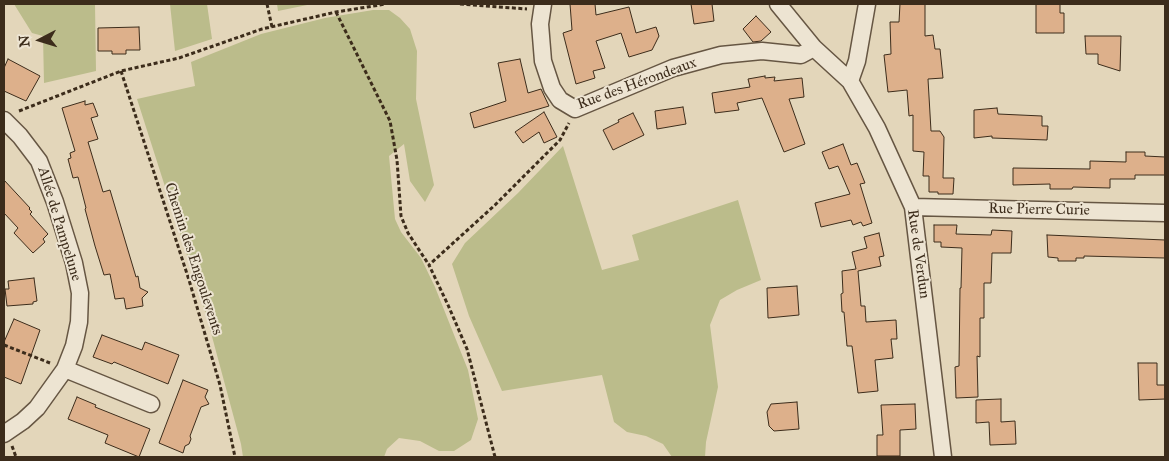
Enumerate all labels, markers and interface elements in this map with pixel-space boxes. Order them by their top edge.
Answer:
north arrow [15,15,65,65]
text: N [16,35,34,48]
street label: Rue des Hérondeaux [575,54,699,114]
street label: Allée de Pampelune [33,165,85,283]
street label: Chemin des Engoulevents [160,181,226,337]
street label: Rue Pierre Curie [988,200,1090,220]
street label: Rue de Verdun [903,208,933,300]

